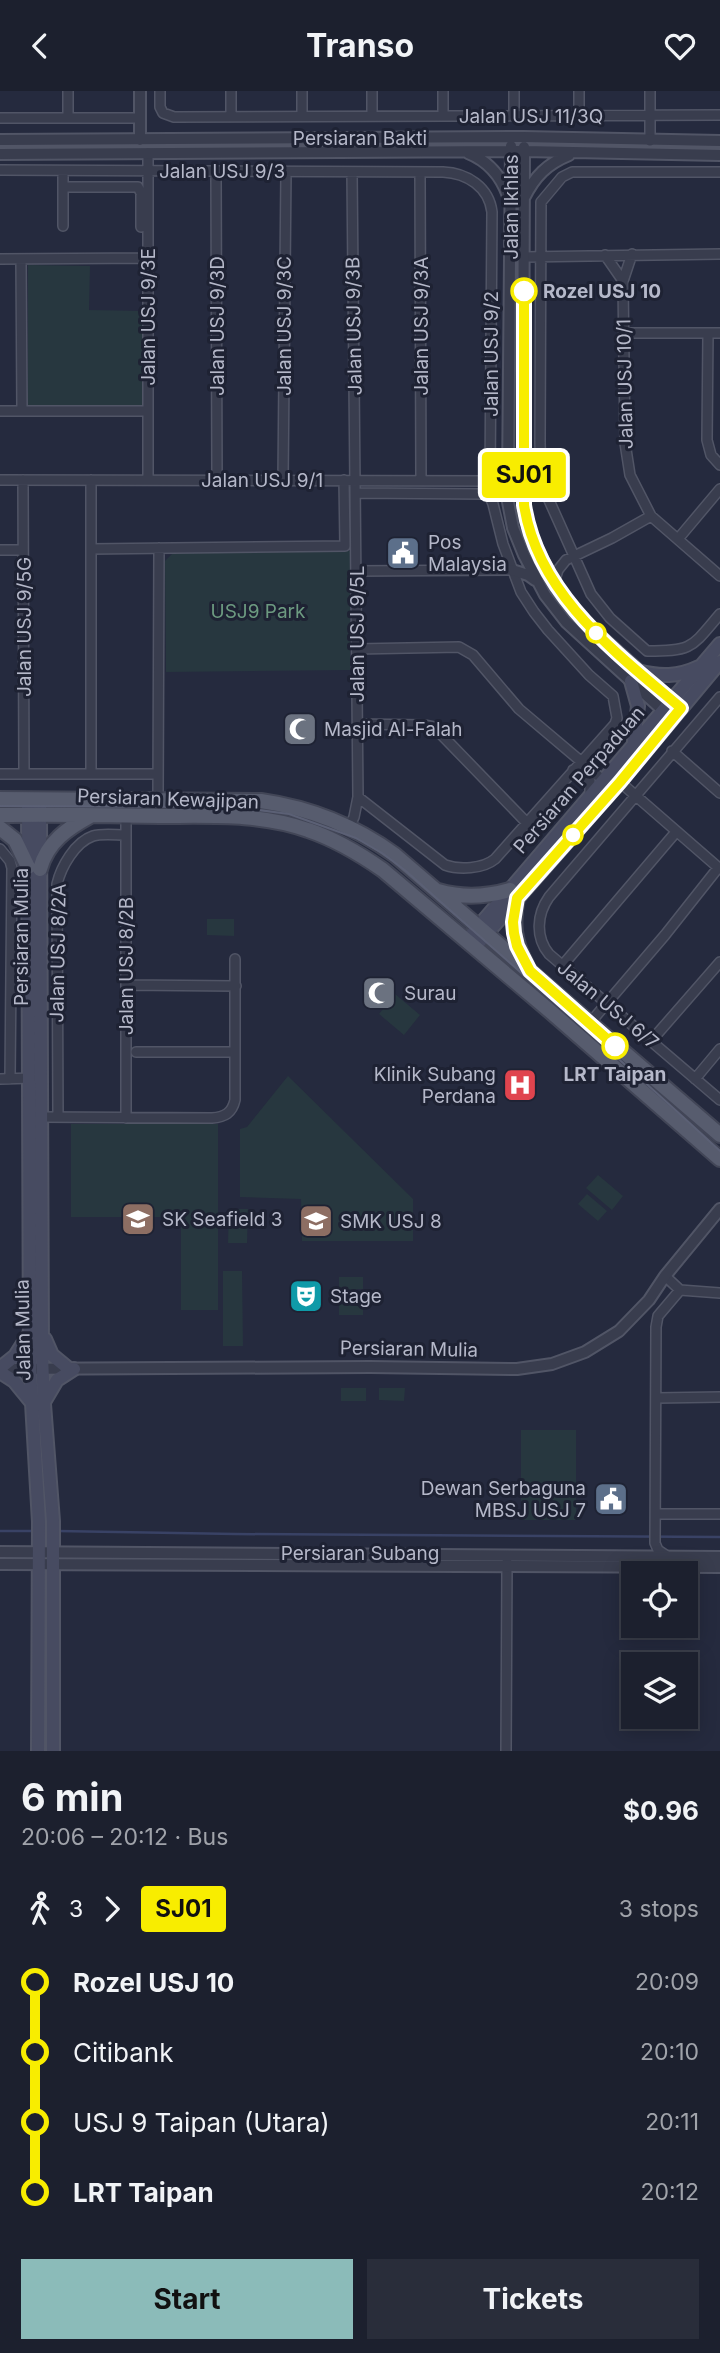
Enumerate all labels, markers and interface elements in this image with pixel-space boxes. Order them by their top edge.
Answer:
text: Transo [306,26,414,65]
icon: back [21,27,59,65]
icon: heart [661,27,699,65]
street label: Jalan USJ 11/3Q [459,105,603,128]
street label: Persiaran Bakti [293,127,427,150]
street label: Jalan Ikhlas [500,154,523,260]
street label: Jalan USJ 9/3 [159,160,285,183]
street label: Jalan USJ 9/3E [137,248,160,386]
street label: Jalan USJ 9/3D [206,256,229,396]
street label: Jalan USJ 9/3C [273,256,296,396]
street label: Jalan USJ 9/3B [341,256,367,396]
street label: Jalan USJ 9/3A [410,256,433,396]
marker: Rozel USJ 10 [511,278,537,304]
place label: Rozel USJ 10 [543,280,661,303]
street label: Jalan USJ 9/2 [480,291,503,417]
street label: Jalan USJ 10/1 [612,319,638,449]
line badge: SJ01 [475,452,573,498]
text: SJ01 [496,460,552,489]
street label: Jalan USJ 9/1 [201,469,323,492]
place label: Pos Malaysia [428,531,507,576]
public building icon: Pos Malaysia [384,534,422,572]
street label: Jalan USJ 9/5G [13,557,36,697]
street label: Jalan USJ 9/5L [346,566,369,702]
park label: USJ9 Park [211,600,306,623]
unlabelled marker [586,623,606,643]
street label: Persiaran Perpaduan [509,702,649,858]
mosque icon: Masjid Al-Falah [281,710,319,748]
place label: Masjid Al-Falah [324,718,462,741]
street label: Persiaran Kewajipan [77,784,259,814]
unlabelled marker [563,825,583,845]
street label: Persiaran Mulia [10,868,33,1006]
street label: Jalan USJ 8/2A [45,883,71,1023]
street label: Jalan USJ 8/2B [115,897,138,1035]
street label: Jalan USJ 6/7 [553,956,663,1054]
mosque icon: Surau [360,974,398,1012]
place label: Surau [404,982,456,1005]
marker: LRT Taipan [602,1033,628,1059]
place label: Klinik Subang Perdana [374,1063,496,1108]
place label: LRT Taipan [564,1063,666,1086]
hospital icon: Klinik Subang Perdana [501,1066,539,1104]
school or university icon: SK Seafield 3 [119,1200,157,1238]
school or university icon: SMK USJ 8 [297,1202,335,1240]
place label: SK Seafield 3 [162,1208,282,1231]
place label: SMK USJ 8 [340,1210,442,1233]
theatre icon: Stage [287,1277,325,1315]
street label: Jalan Mulia [11,1279,35,1381]
place label: Stage [330,1285,382,1308]
street label: Persiaran Mulia [340,1336,478,1362]
place label: Dewan Serbaguna MBSJ USJ 7 [421,1477,586,1522]
public building icon: Dewan Serbaguna MBSJ USJ 7 [592,1480,630,1518]
street label: Persiaran Subang [281,1542,439,1565]
map controls [621,1561,698,1729]
button: locate [621,1561,698,1638]
button: layers [621,1652,698,1729]
text: 6 min [21,1774,123,1820]
text: $0.96 [623,1795,699,1826]
text: 20:06 – 20:12 · Bus [21,1823,228,1851]
icon: walk [21,1890,59,1928]
icon: forward [93,1890,131,1928]
text: SJ01 [155,1894,212,1923]
text: 3 [69,1895,83,1923]
text: 3 stops [619,1895,699,1923]
text: Rozel USJ 10 [73,1967,234,1998]
text: 20:09 [635,1968,699,1996]
text: Citibank [73,2037,174,2068]
text: 20:10 [640,2038,699,2066]
text: USJ 9 Taipan (Utara) [73,2107,330,2138]
text: 20:11 [645,2108,699,2136]
text: LRT Taipan [73,2177,214,2208]
text: 20:12 [640,2178,699,2206]
button: Start [21,2259,353,2339]
button: Tickets [367,2259,699,2339]

